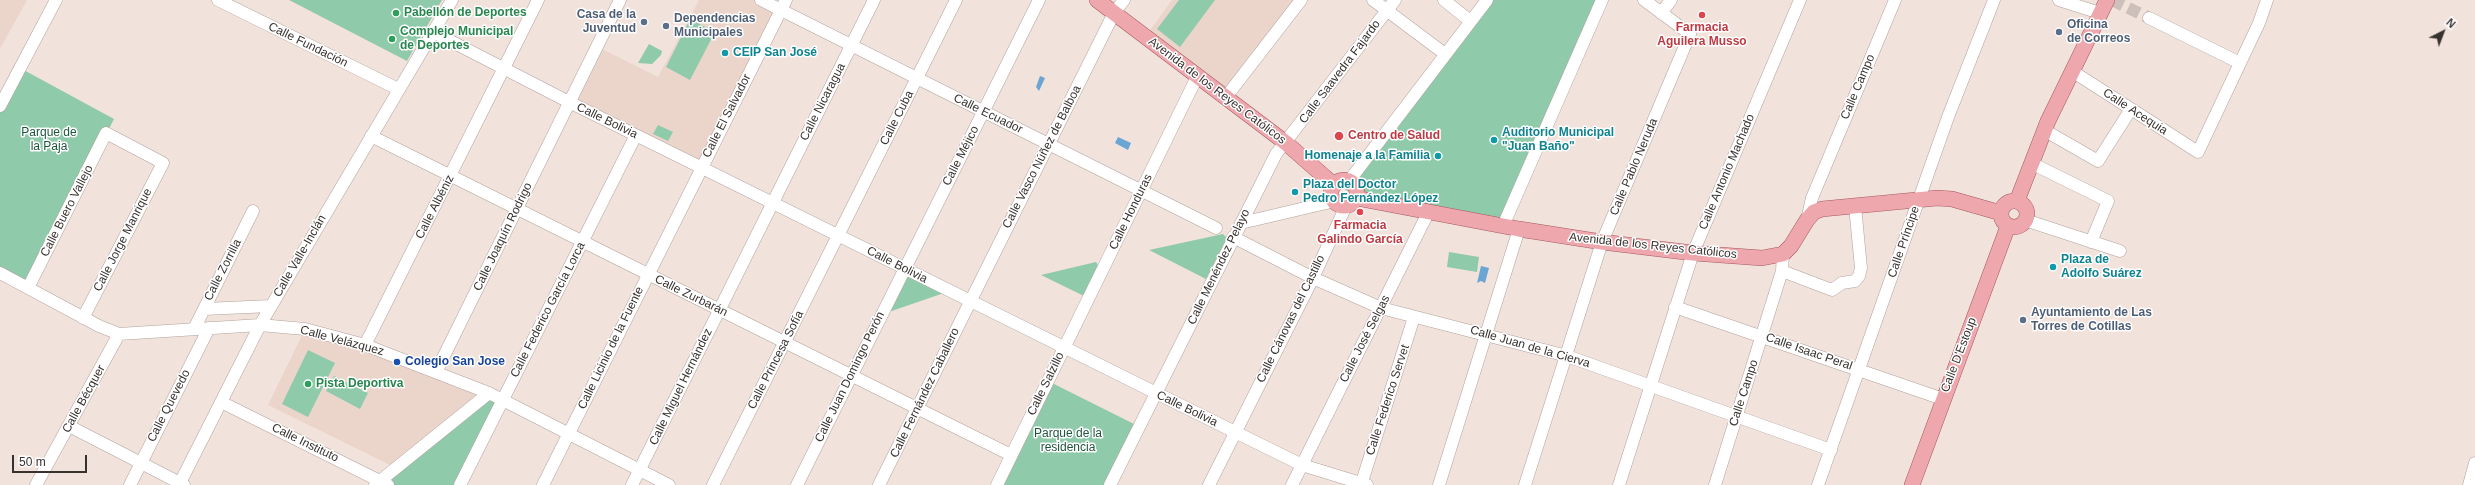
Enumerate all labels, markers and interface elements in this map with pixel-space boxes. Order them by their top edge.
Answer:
place label: Pabellón de Deportes [404,6,527,20]
marker: Pabellón de Deportes [391,8,401,18]
place label: Casa de la Juventud [577,8,636,36]
marker: Farmacia Aguilera Musso [1697,10,1707,20]
place label: Dependencias Municipales [674,12,755,40]
north arrow [2423,12,2463,52]
text: N [2444,16,2458,30]
marker: Casa de la Juventud [639,17,649,27]
street label: Calle Saavedra Fajardo [1296,17,1384,127]
place label: Oficina de Correos [2067,18,2130,46]
street label: Calle Fundación [266,20,350,70]
marker: Dependencias Municipales [661,21,671,31]
place label: Farmacia Aguilera Musso [1657,21,1747,49]
place label: Complejo Municipal de Deportes [400,25,513,53]
marker: Oficina de Correos [2054,27,2064,37]
marker: Complejo Municipal de Deportes [387,34,397,44]
street label: Avenida de los Reyes Católicos [1145,35,1289,147]
place label: CEIP San José [733,46,817,60]
marker: CEIP San José [720,48,730,58]
street label: Calle Campo [1838,52,1878,122]
street label: Calle Nicaragua [797,61,849,143]
street label: Calle El Salvador [700,72,754,160]
street label: Calle Vasco Núñez de Balboa [1000,83,1084,231]
street label: Calle Acequia [2100,86,2170,138]
street label: Calle Cuba [877,88,917,148]
street label: Calle Ecuador [951,91,1025,137]
street label: Calle Bolivia [574,100,640,142]
street label: Calle Antonio Machado [1696,112,1758,232]
street label: Calle Pablo Neruda [1607,116,1661,218]
street label: Calle Méjico [940,124,982,188]
park label: Parque de la Paja [21,126,77,154]
place label: Auditorio Municipal "Juan Baño" [1502,126,1614,154]
place label: Centro de Salud [1348,129,1440,143]
marker: Centro de Salud [1333,130,1345,142]
marker: Auditorio Municipal "Juan Baño" [1489,135,1499,145]
place label: Homenaje a la Familia [1305,149,1430,163]
marker: Homenaje a la Familia [1433,151,1443,161]
street label: Calle Buero Vallejo [38,163,96,259]
street label: Calle Honduras [1106,172,1156,252]
street label: Calle Albéniz [413,173,457,241]
place label: Plaza del Doctor Pedro Fernández López [1303,178,1438,206]
street label: Calle Joaquín Rodrigo [471,180,535,294]
street label: Calle Jorge Manrique [91,186,155,294]
marker: Plaza del Doctor Pedro Fernández López [1290,187,1300,197]
street label: Calle Príncipe [1885,204,1923,280]
street label: Calle Menéndez Pelayo [1185,207,1253,327]
marker: Farmacia Galindo García [1355,207,1365,217]
street label: Calle Valle-Inclán [271,212,329,300]
place label: Farmacia Galindo García [1317,219,1403,247]
street label: Avenida de los Reyes Católicos [1568,230,1738,262]
street label: Calle Zorrilla [201,237,245,303]
street label: Calle Federico García Lorca [508,240,588,380]
street label: Calle Bolivia [864,244,930,286]
street label: Calle Cánovas del Castillo [1254,253,1328,385]
place label: Plaza de Adolfo Suárez [2061,253,2142,281]
marker: Plaza de Adolfo Suárez [2048,262,2058,272]
street label: Calle Zurbarán [652,272,730,320]
street label: Calle Licinio de la Fuente [575,284,647,412]
street label: Calle José Selgas [1337,293,1393,385]
place label: Ayuntamiento de Las Torres de Cotillas [2031,306,2152,334]
street label: Calle Princesa Sofía [745,308,807,412]
street label: Calle Juan Domingo Perón [812,309,888,445]
marker: Ayuntamiento de Las Torres de Cotillas [2018,315,2028,325]
street label: Calle D'Estoup [1938,316,1980,394]
street label: Calle Velázquez [299,323,385,359]
street label: Calle Juan de la Cierva [1468,323,1592,371]
street label: Calle Miguel Hernández [646,326,716,448]
street label: Calle Fernández Caballero [887,326,963,460]
street label: Calle Isaac Peral [1764,330,1854,374]
street label: Calle Federico Servet [1363,343,1413,457]
street label: Calle Salzillo [1024,350,1068,418]
place label: Colegio San Jose [405,355,505,369]
marker: Colegio San Jose [392,357,402,367]
street label: Calle Campo [1726,358,1762,428]
street label: Calle Bécquer [59,363,109,435]
street label: Calle Quevedo [145,367,193,445]
place label: Pista Deportiva [316,377,403,391]
marker: Pista Deportiva [303,379,313,389]
street label: Calle Bolivia [1154,388,1220,430]
street label: Calle Instituto [269,421,341,465]
park label: Parque de la residencia [1034,427,1102,455]
scale bar [14,447,89,473]
text: 50 m [19,455,46,469]

